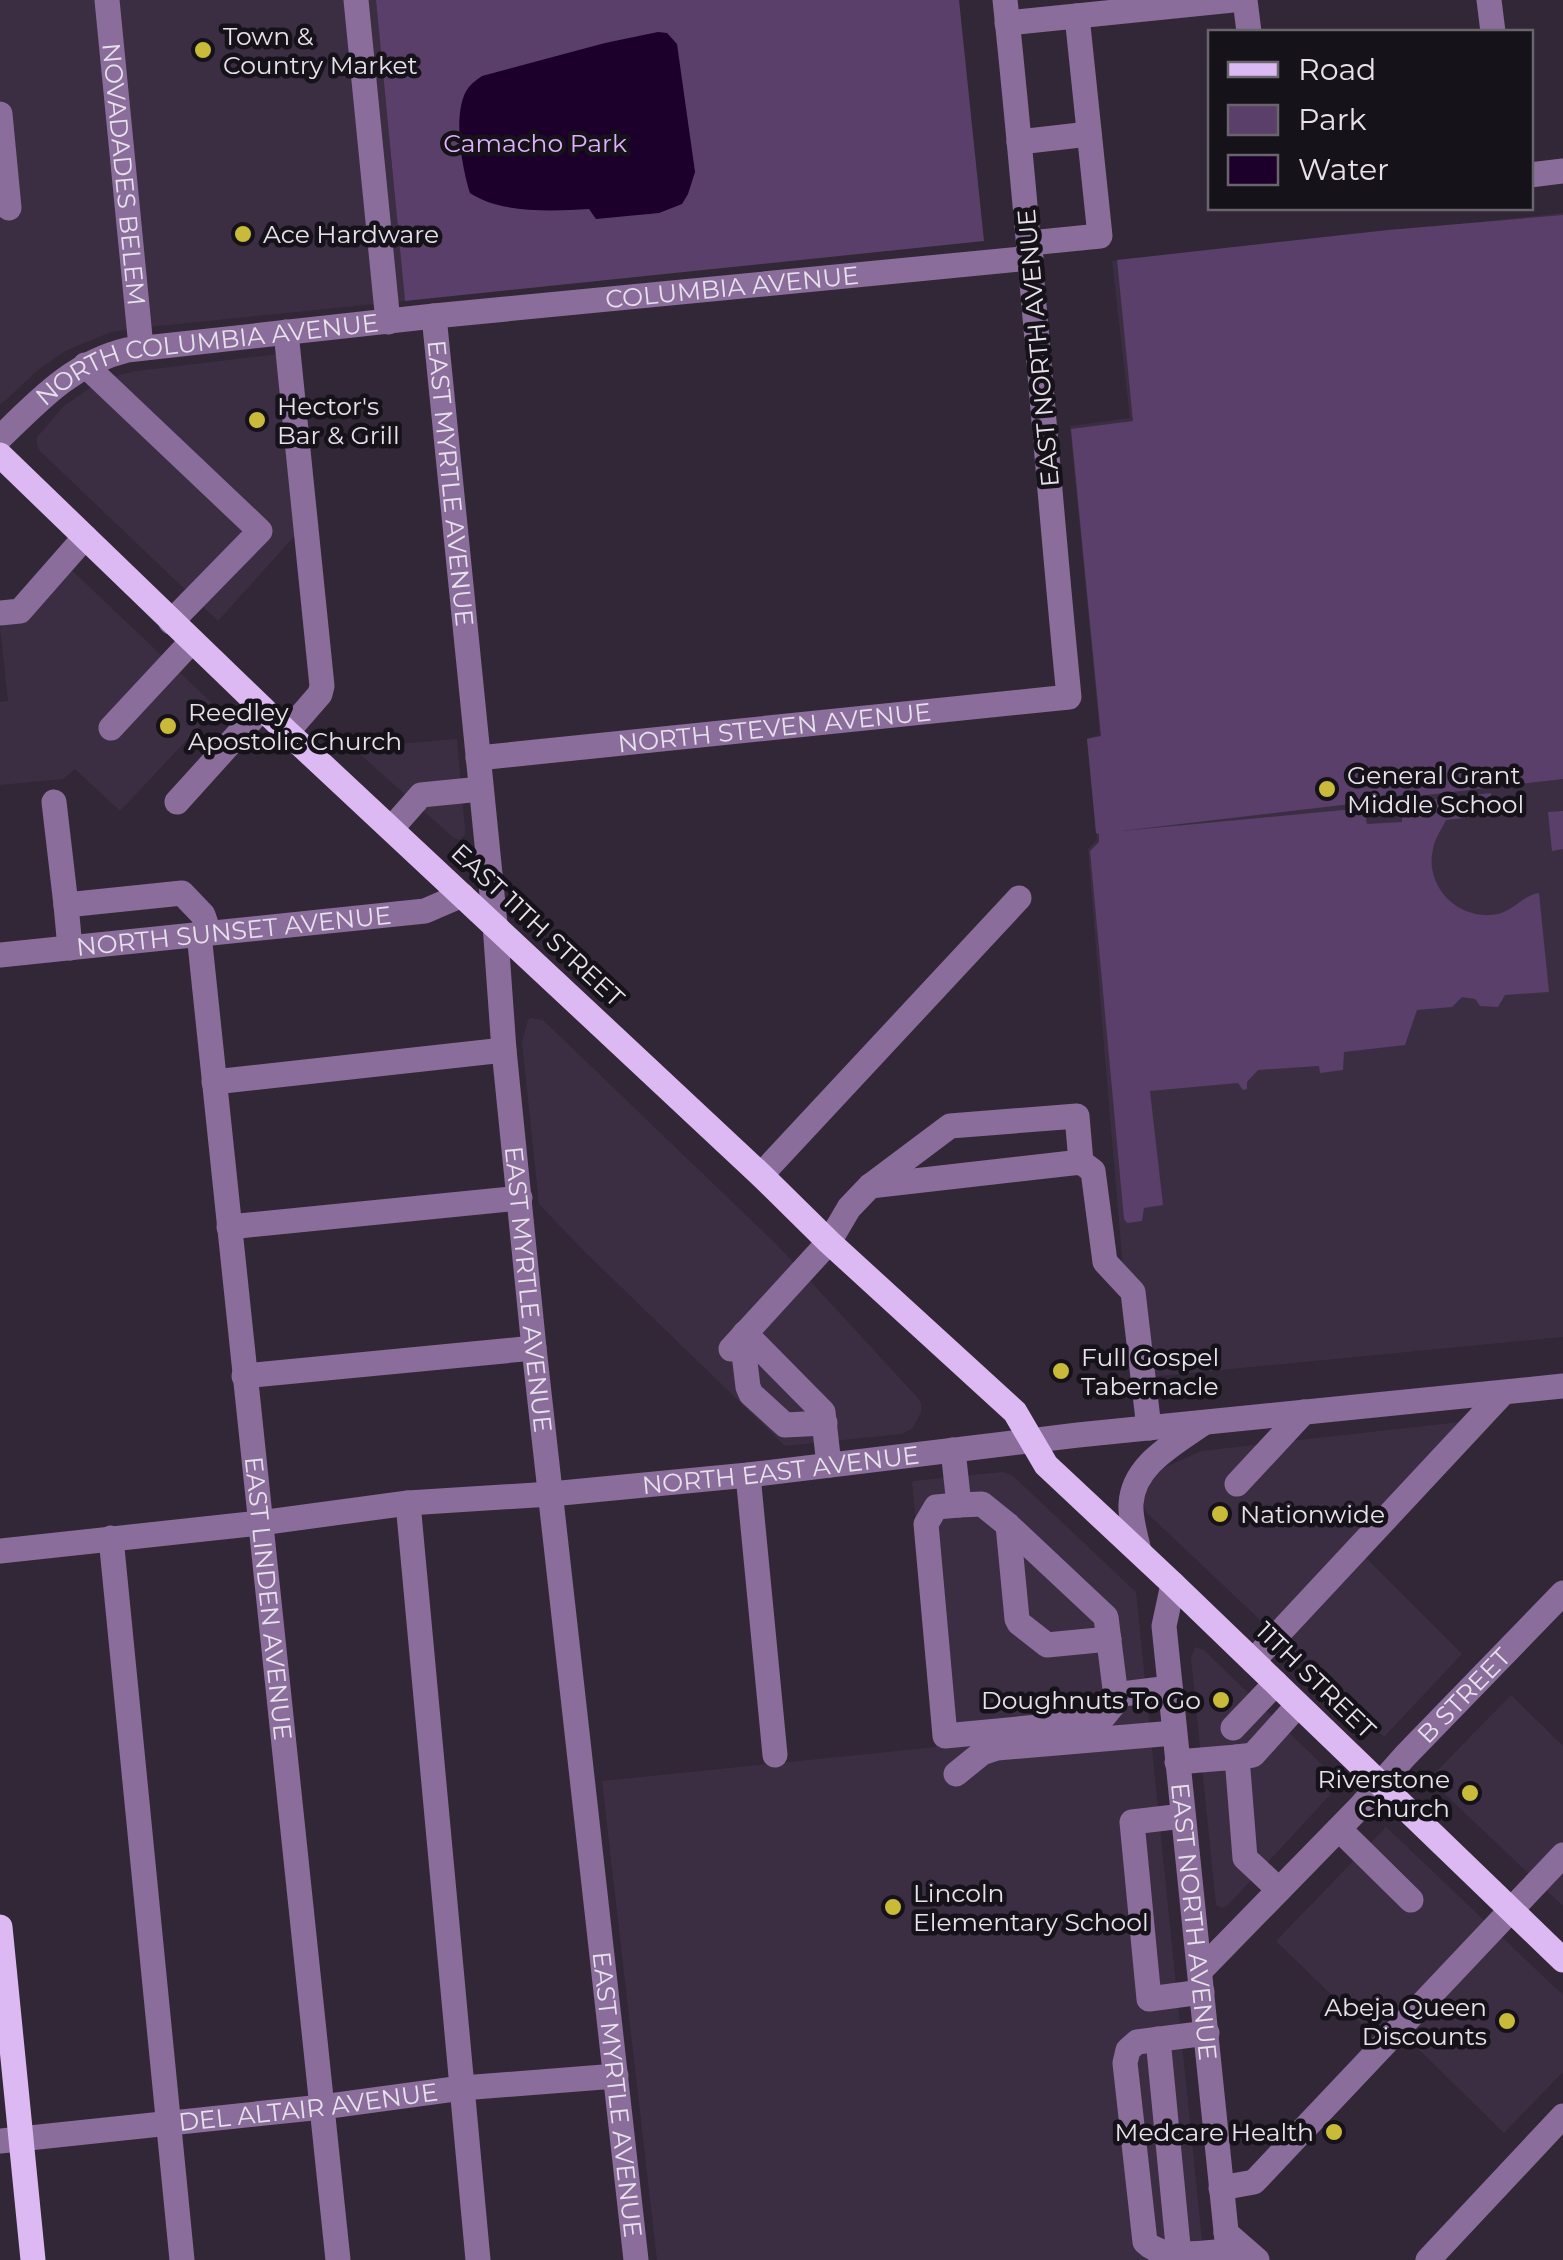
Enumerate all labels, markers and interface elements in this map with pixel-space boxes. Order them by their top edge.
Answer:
place label: Town & Country Market [223,21,418,80]
legend [1208,30,1533,210]
marker: Town & Country Market [192,39,214,61]
street label: NOVADADES BELEM [96,41,152,307]
text: Road [1298,51,1376,88]
text: Park [1298,101,1367,138]
park label: Camacho Park [443,128,627,158]
text: Water [1298,151,1389,188]
street label: EAST NORTH AVENUE [1011,208,1065,488]
place label: Ace Hardware [263,219,439,249]
marker: Ace Hardware [232,223,254,245]
street label: COLUMBIA AVENUE [604,260,860,314]
street label: NORTH COLUMBIA AVENUE [29,307,380,412]
street label: EAST MYRTLE AVENUE [421,339,480,628]
place label: Hector's Bar & Grill [277,391,400,450]
marker: Hector's Bar & Grill [246,409,268,431]
street label: NORTH STEVEN AVENUE [616,696,933,758]
place label: Reedley Apostolic Church [188,697,402,756]
marker: Reedley Apostolic Church [157,715,179,737]
place label: General Grant Middle School [1347,760,1524,819]
marker: General Grant Middle School [1316,778,1338,800]
street label: EAST 11TH STREET [445,837,631,1013]
street label: NORTH SUNSET AVENUE [75,900,393,962]
street label: EAST MYRTLE AVENUE [499,1145,558,1434]
place label: Full Gospel Tabernacle [1081,1342,1219,1401]
marker: Full Gospel Tabernacle [1050,1360,1072,1382]
street label: NORTH EAST AVENUE [641,1439,921,1500]
street label: EAST LINDEN AVENUE [239,1455,298,1742]
place label: Nationwide [1240,1499,1385,1529]
marker: Nationwide [1209,1503,1231,1525]
street label: 11TH STREET [1250,1615,1382,1745]
street label: B STREET [1411,1641,1517,1749]
place label: Doughnuts To Go [981,1685,1201,1715]
marker: Doughnuts To Go [1210,1689,1232,1711]
place label: Riverstone Church [1317,1764,1450,1823]
street label: EAST NORTH AVENUE [1165,1781,1223,2062]
marker: Riverstone Church [1459,1782,1481,1804]
place label: Lincoln Elementary School [913,1878,1149,1937]
marker: Lincoln Elementary School [882,1896,904,1918]
street label: EAST MYRTLE AVENUE [587,1950,648,2239]
place label: Abeja Queen Discounts [1324,1992,1487,2051]
marker: Abeja Queen Discounts [1496,2010,1518,2032]
street label: DEL ALTAIR AVENUE [177,2076,440,2137]
place label: Medcare Health [1115,2117,1314,2147]
marker: Medcare Health [1323,2121,1345,2143]

